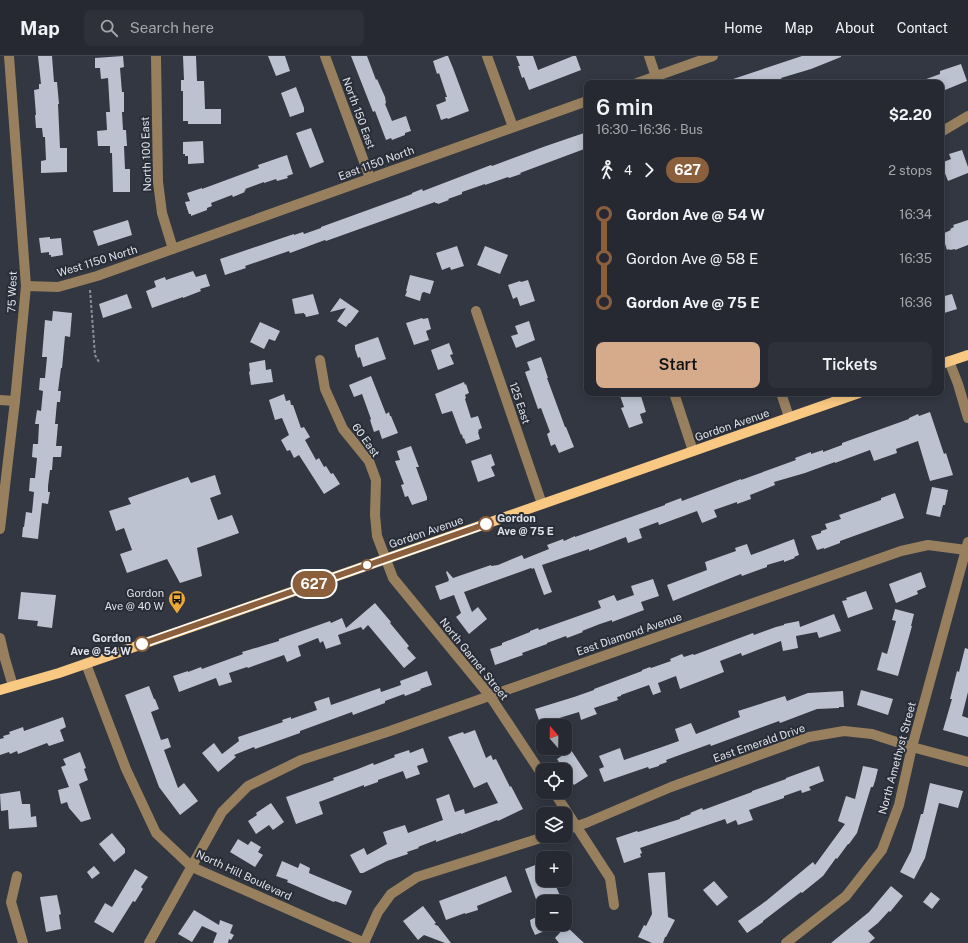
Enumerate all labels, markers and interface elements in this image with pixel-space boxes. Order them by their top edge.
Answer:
search box [84,10,364,46]
text: Map [20,17,60,39]
icon: search [98,17,120,39]
text: Search here [130,19,214,36]
text: Home [724,20,763,36]
text: Map [785,20,813,36]
text: About [835,20,875,36]
text: Contact [897,20,948,36]
street label: North 150 East [340,76,378,150]
text: 6 min [596,94,653,120]
text: $2.20 [889,106,932,123]
street label: North 100 East [139,116,153,192]
text: 16:30 – 16:36 · Bus [596,122,703,137]
street label: East 1150 North [336,144,416,182]
icon: walk [596,159,618,181]
icon: forward [638,159,660,181]
text: 627 [674,162,701,178]
text: 4 [624,163,632,178]
text: 2 stops [888,163,932,178]
text: Gordon Ave @ 54 W [626,206,765,223]
text: 16:34 [899,207,932,222]
street label: West 1150 North [55,243,139,279]
text: Gordon Ave @ 58 E [626,250,758,267]
text: 16:35 [899,251,932,266]
street label: 75 West [5,271,19,313]
text: Gordon Ave @ 75 E [626,294,760,311]
text: 16:36 [899,295,932,310]
button: Start [596,342,760,388]
button: Tickets [768,342,932,388]
street label: 125 East [507,381,533,425]
street label: Gordon Avenue [693,407,771,443]
street label: 60 East [350,421,382,459]
place label: Gordon Ave @ 75 E [497,512,554,537]
street label: Gordon Avenue [387,514,465,550]
marker: Gordon Ave @ 75 E [478,516,494,532]
unlabelled marker [361,559,373,571]
line badge: 627 [291,571,337,597]
text: 627 [301,576,327,592]
place label: Gordon Ave @ 40 W [104,587,165,612]
bus stop icon: Gordon Ave @ 40 W [167,589,187,614]
street label: East Diamond Avenue [575,610,683,658]
street label: North Garnet Street [437,616,511,702]
place label: Gordon Ave @ 54 W [70,632,131,657]
marker: Gordon Ave @ 54 W [134,636,150,652]
street label: North Amethyst Street [876,700,918,816]
north arrow [536,719,572,755]
map controls [536,719,572,931]
street label: East Emerald Drive [711,722,807,764]
button: locate [536,763,572,799]
button: layers [536,807,572,843]
street label: North Hill Boulevard [194,848,294,902]
button: + [536,851,572,887]
button: − [536,895,572,931]

